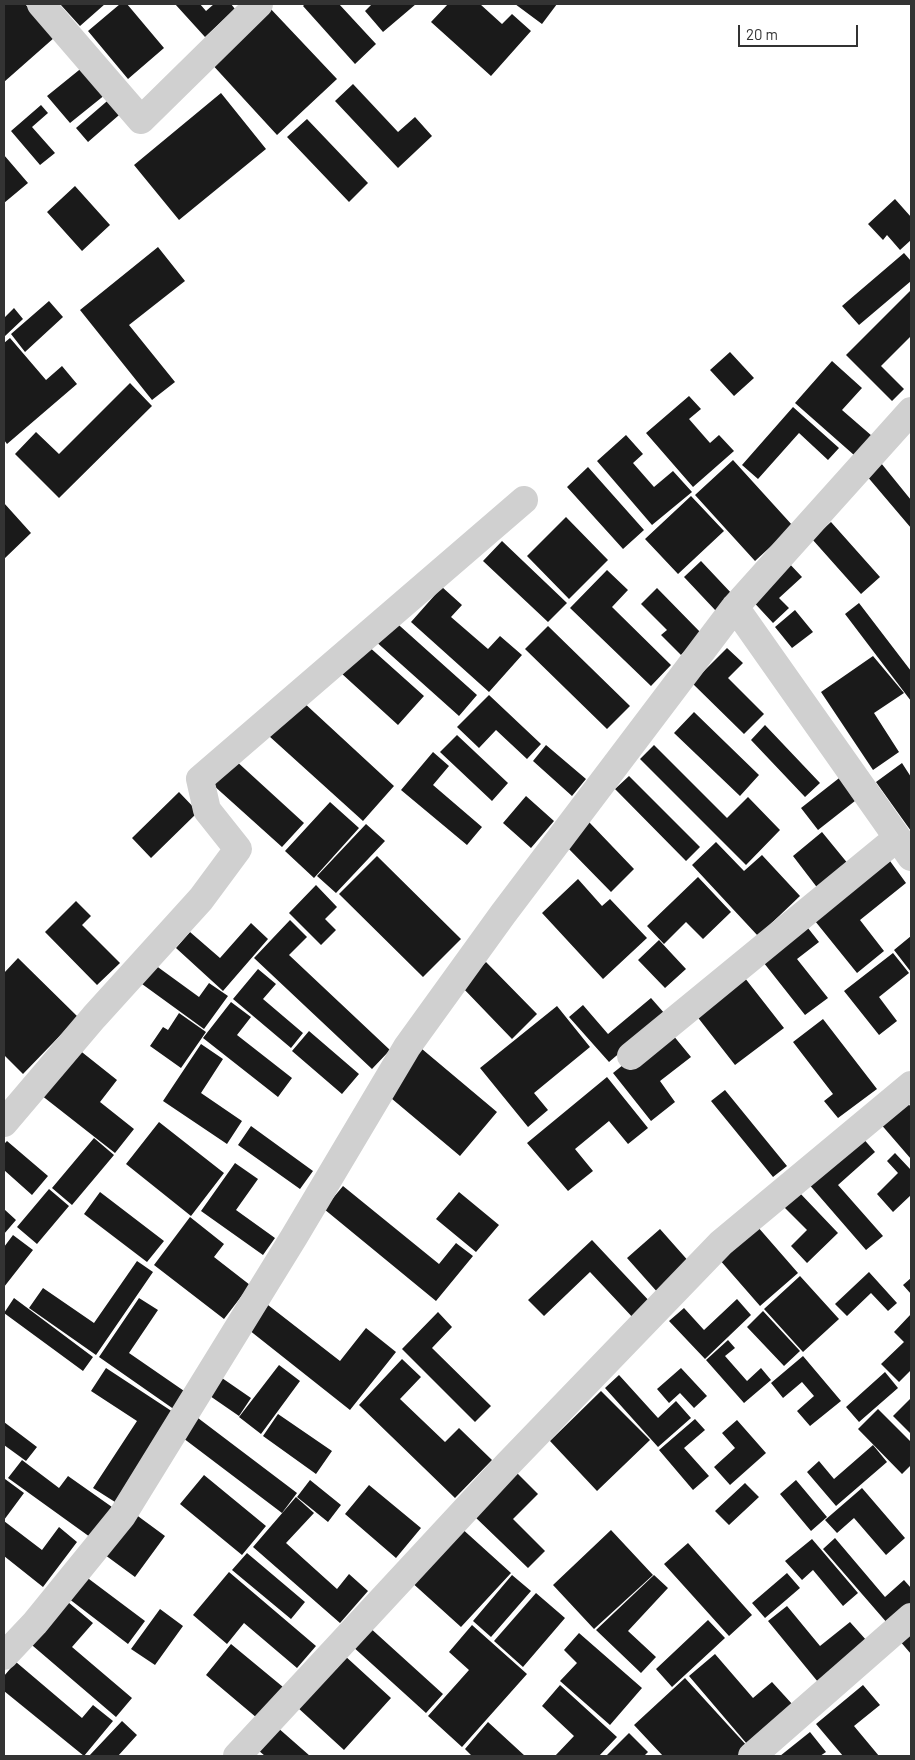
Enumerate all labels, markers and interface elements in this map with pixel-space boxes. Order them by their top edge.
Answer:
scale bar [740,15,860,47]
text: 20 m [746,25,778,43]

